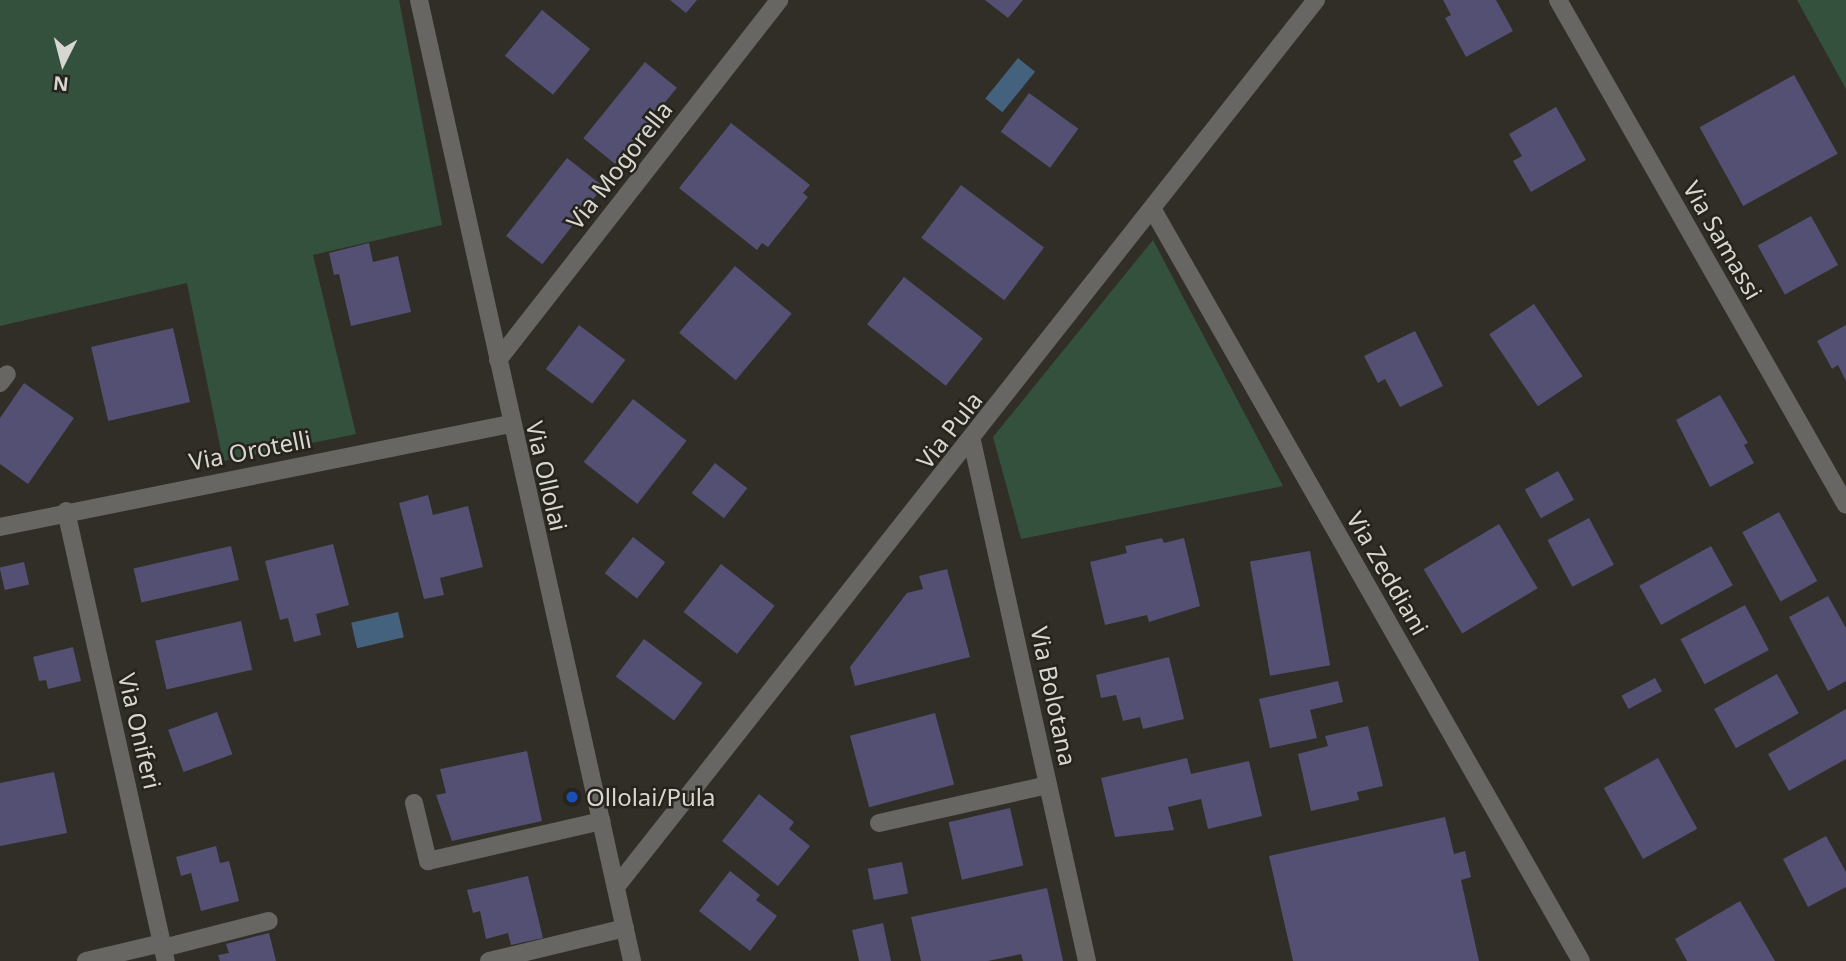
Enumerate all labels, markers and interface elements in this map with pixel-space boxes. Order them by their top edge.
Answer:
north arrow [28,28,98,98]
text: N [52,70,70,98]
street label: Via Mogorella [560,95,678,235]
street label: Via Samassi [1678,176,1768,304]
street label: Via Pula [910,386,988,474]
street label: Via Ollolai [520,418,574,534]
street label: Via Orotelli [187,424,313,476]
street label: Via Zeddiani [1341,506,1435,640]
street label: Via Bolotana [1025,624,1083,768]
street label: Via Oniferi [113,670,167,792]
place label: Ollolai/Pula [586,783,715,811]
marker: Ollolai/Pula [564,789,580,805]

